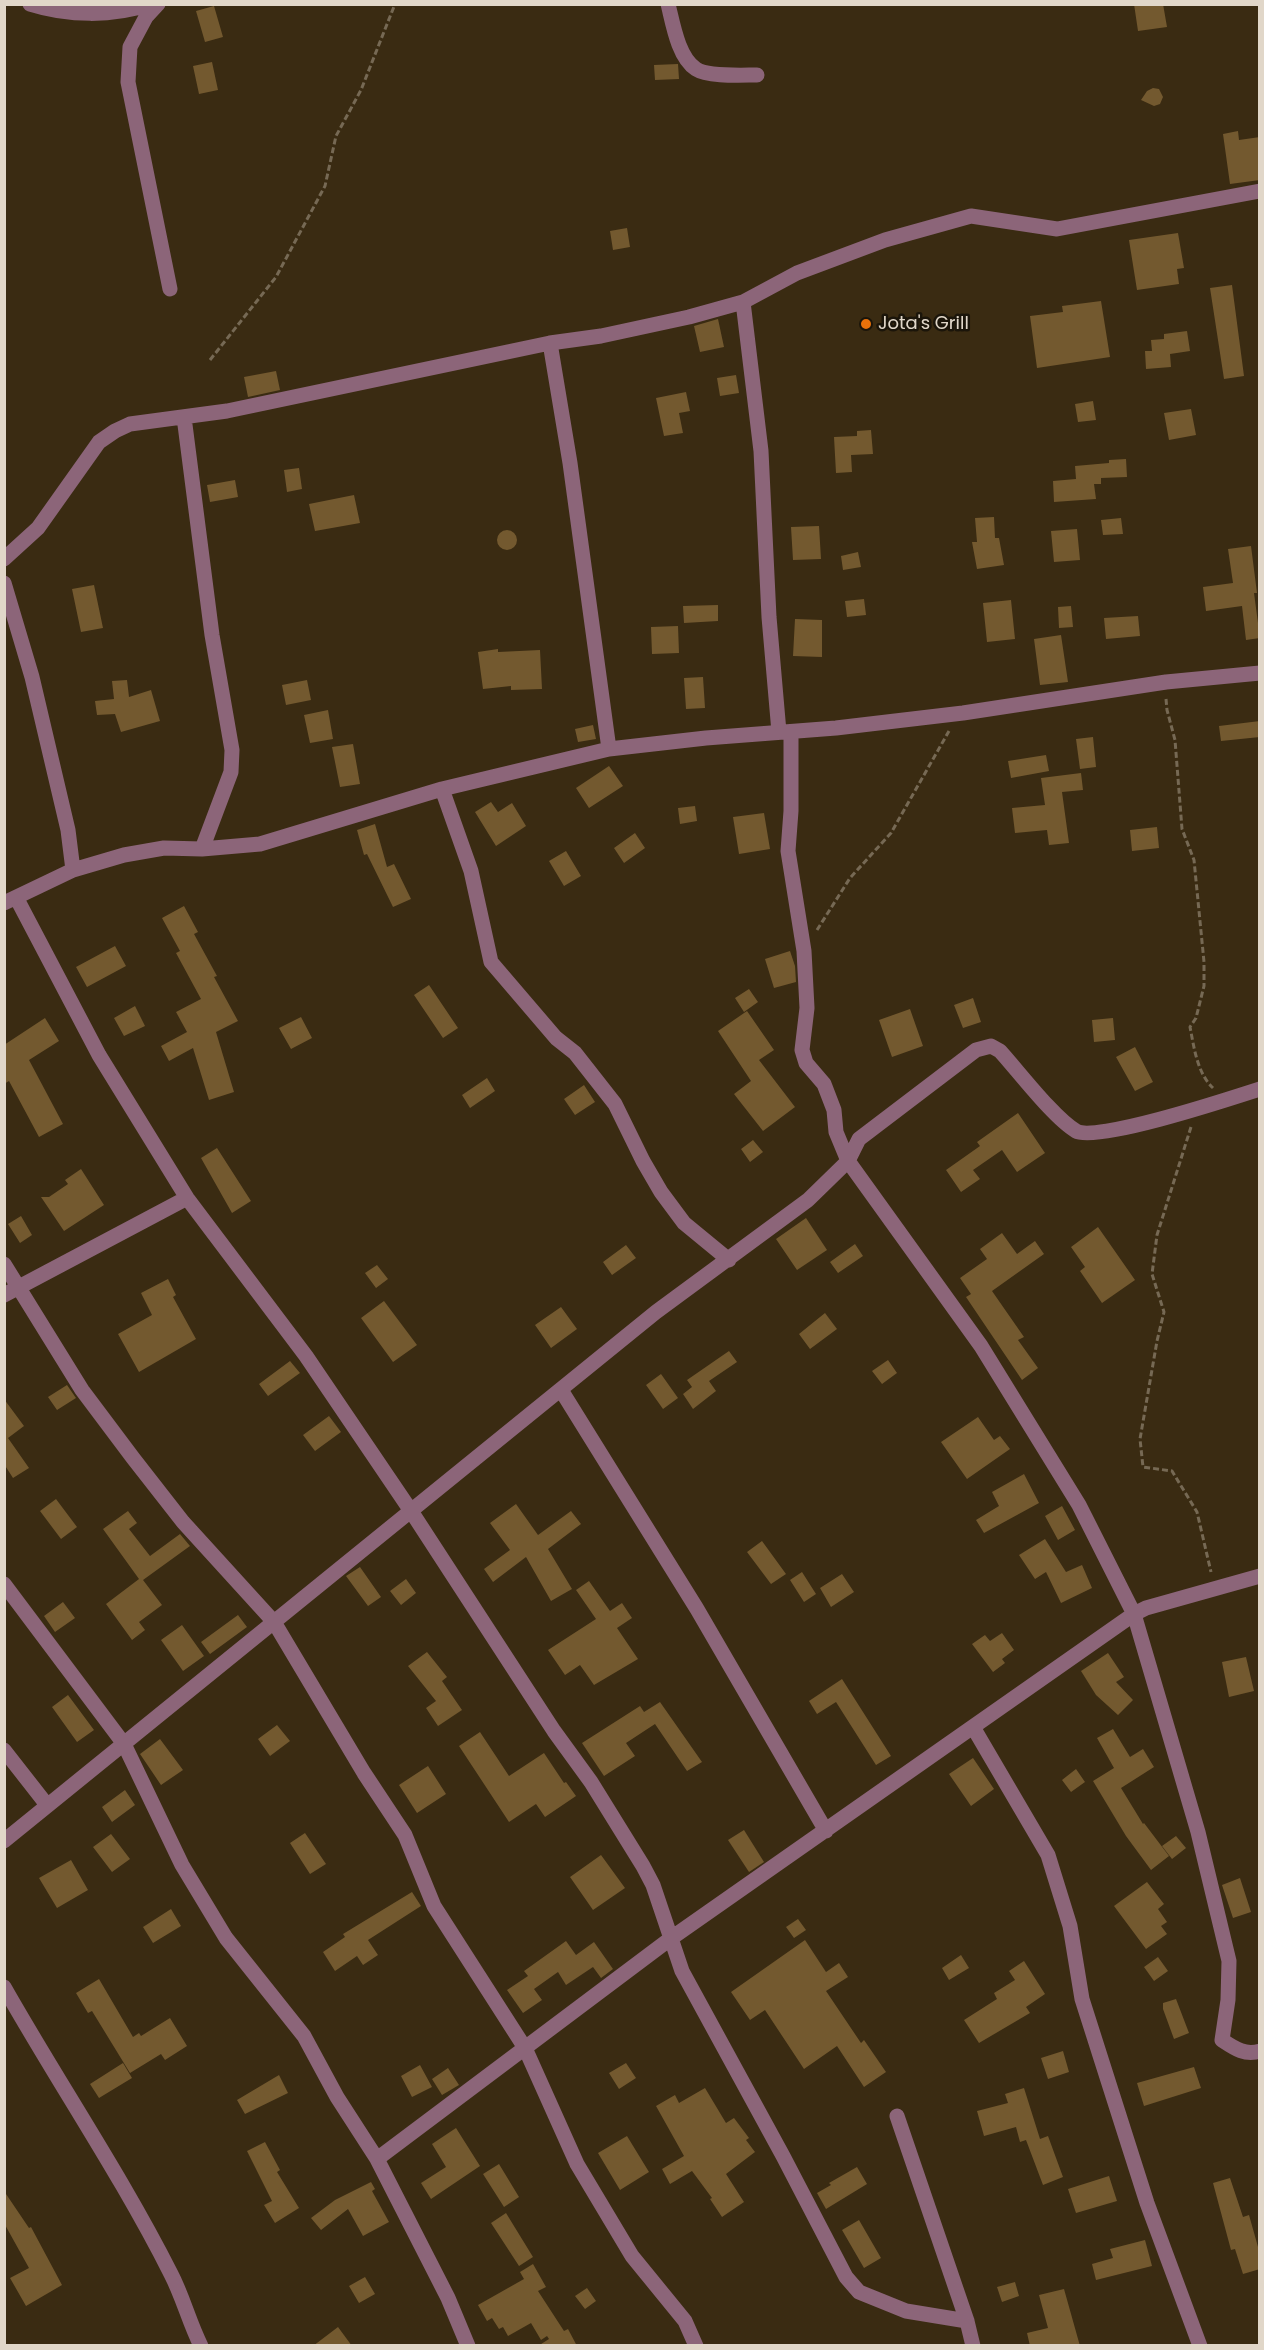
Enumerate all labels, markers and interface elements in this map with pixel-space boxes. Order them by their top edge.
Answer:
place label: Jota's Grill [878,313,969,335]
marker: Jota's Grill [859,317,873,331]

